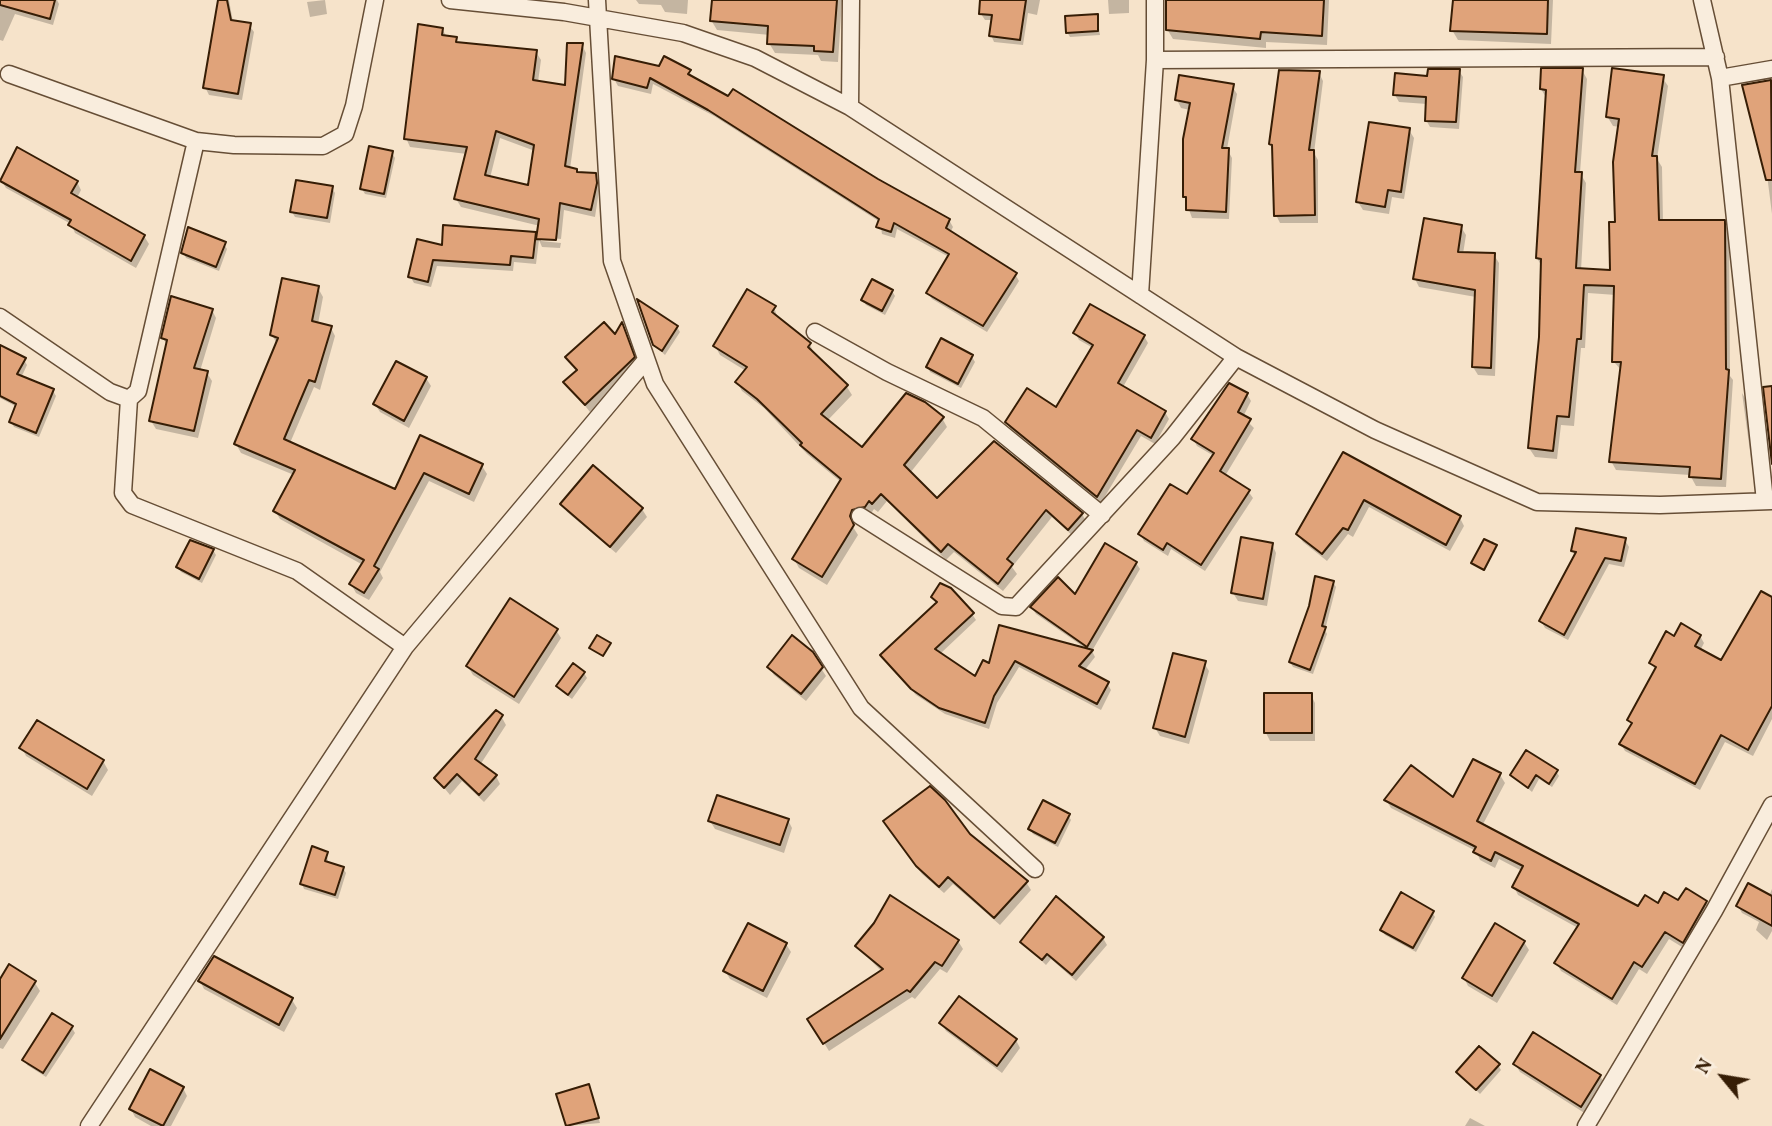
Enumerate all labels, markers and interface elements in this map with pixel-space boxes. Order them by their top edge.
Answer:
north arrow [1688,1042,1758,1112]
text: N [1690,1054,1720,1079]

